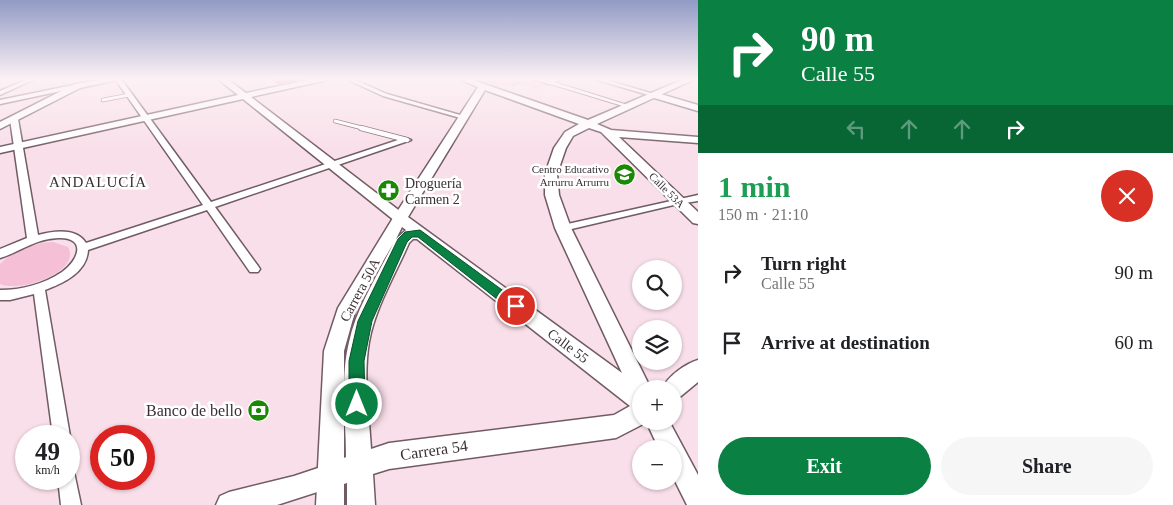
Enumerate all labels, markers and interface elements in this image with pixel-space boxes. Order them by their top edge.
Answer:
icon: right [718,20,783,85]
text: 90 m [801,20,874,59]
text: Calle 55 [801,61,875,86]
icon: left [842,115,870,143]
icon: ahead [895,115,923,143]
icon: ahead [948,115,976,143]
icon: right [1001,115,1029,143]
place label: Centro Educativo Arrurru Arrurru [532,163,609,188]
school or university icon: Centro Educativo Arrurru Arrurru [613,163,637,187]
street label: Calle 53A [647,170,687,210]
text: 1 min [718,170,791,203]
button: close [1101,170,1153,222]
district label: ANDALUCÍA [49,174,147,190]
place label: Droguería Carmen 2 [405,176,463,207]
pharmacy icon: Droguería Carmen 2 [377,179,401,203]
text: 150 m · 21:10 [718,206,808,223]
text: Turn right [761,253,846,274]
street label: Carrera 50A [337,255,383,324]
icon: right [718,259,746,287]
map controls [632,260,682,490]
button: search [632,260,682,310]
text: 90 m [1114,262,1153,283]
text: Calle 55 [761,275,815,292]
pin [495,285,537,327]
icon: arrive [502,292,530,320]
button: layers [632,320,682,370]
street label: Calle 55 [545,326,591,366]
icon: arrive [718,329,746,357]
text: Arrive at destination [761,332,930,353]
text: 60 m [1114,332,1153,353]
position arrow [330,377,382,429]
button: + [632,380,682,430]
bank icon: Banco de bello [246,398,270,422]
place label: Banco de bello [146,402,242,419]
speed limit sign: 50 [90,425,155,490]
street label: Carrera 54 [399,437,469,463]
button: Exit [718,437,931,495]
button: Share [941,437,1153,495]
text: 49 [35,438,60,465]
button: − [632,440,682,490]
text: km/h [35,463,60,477]

